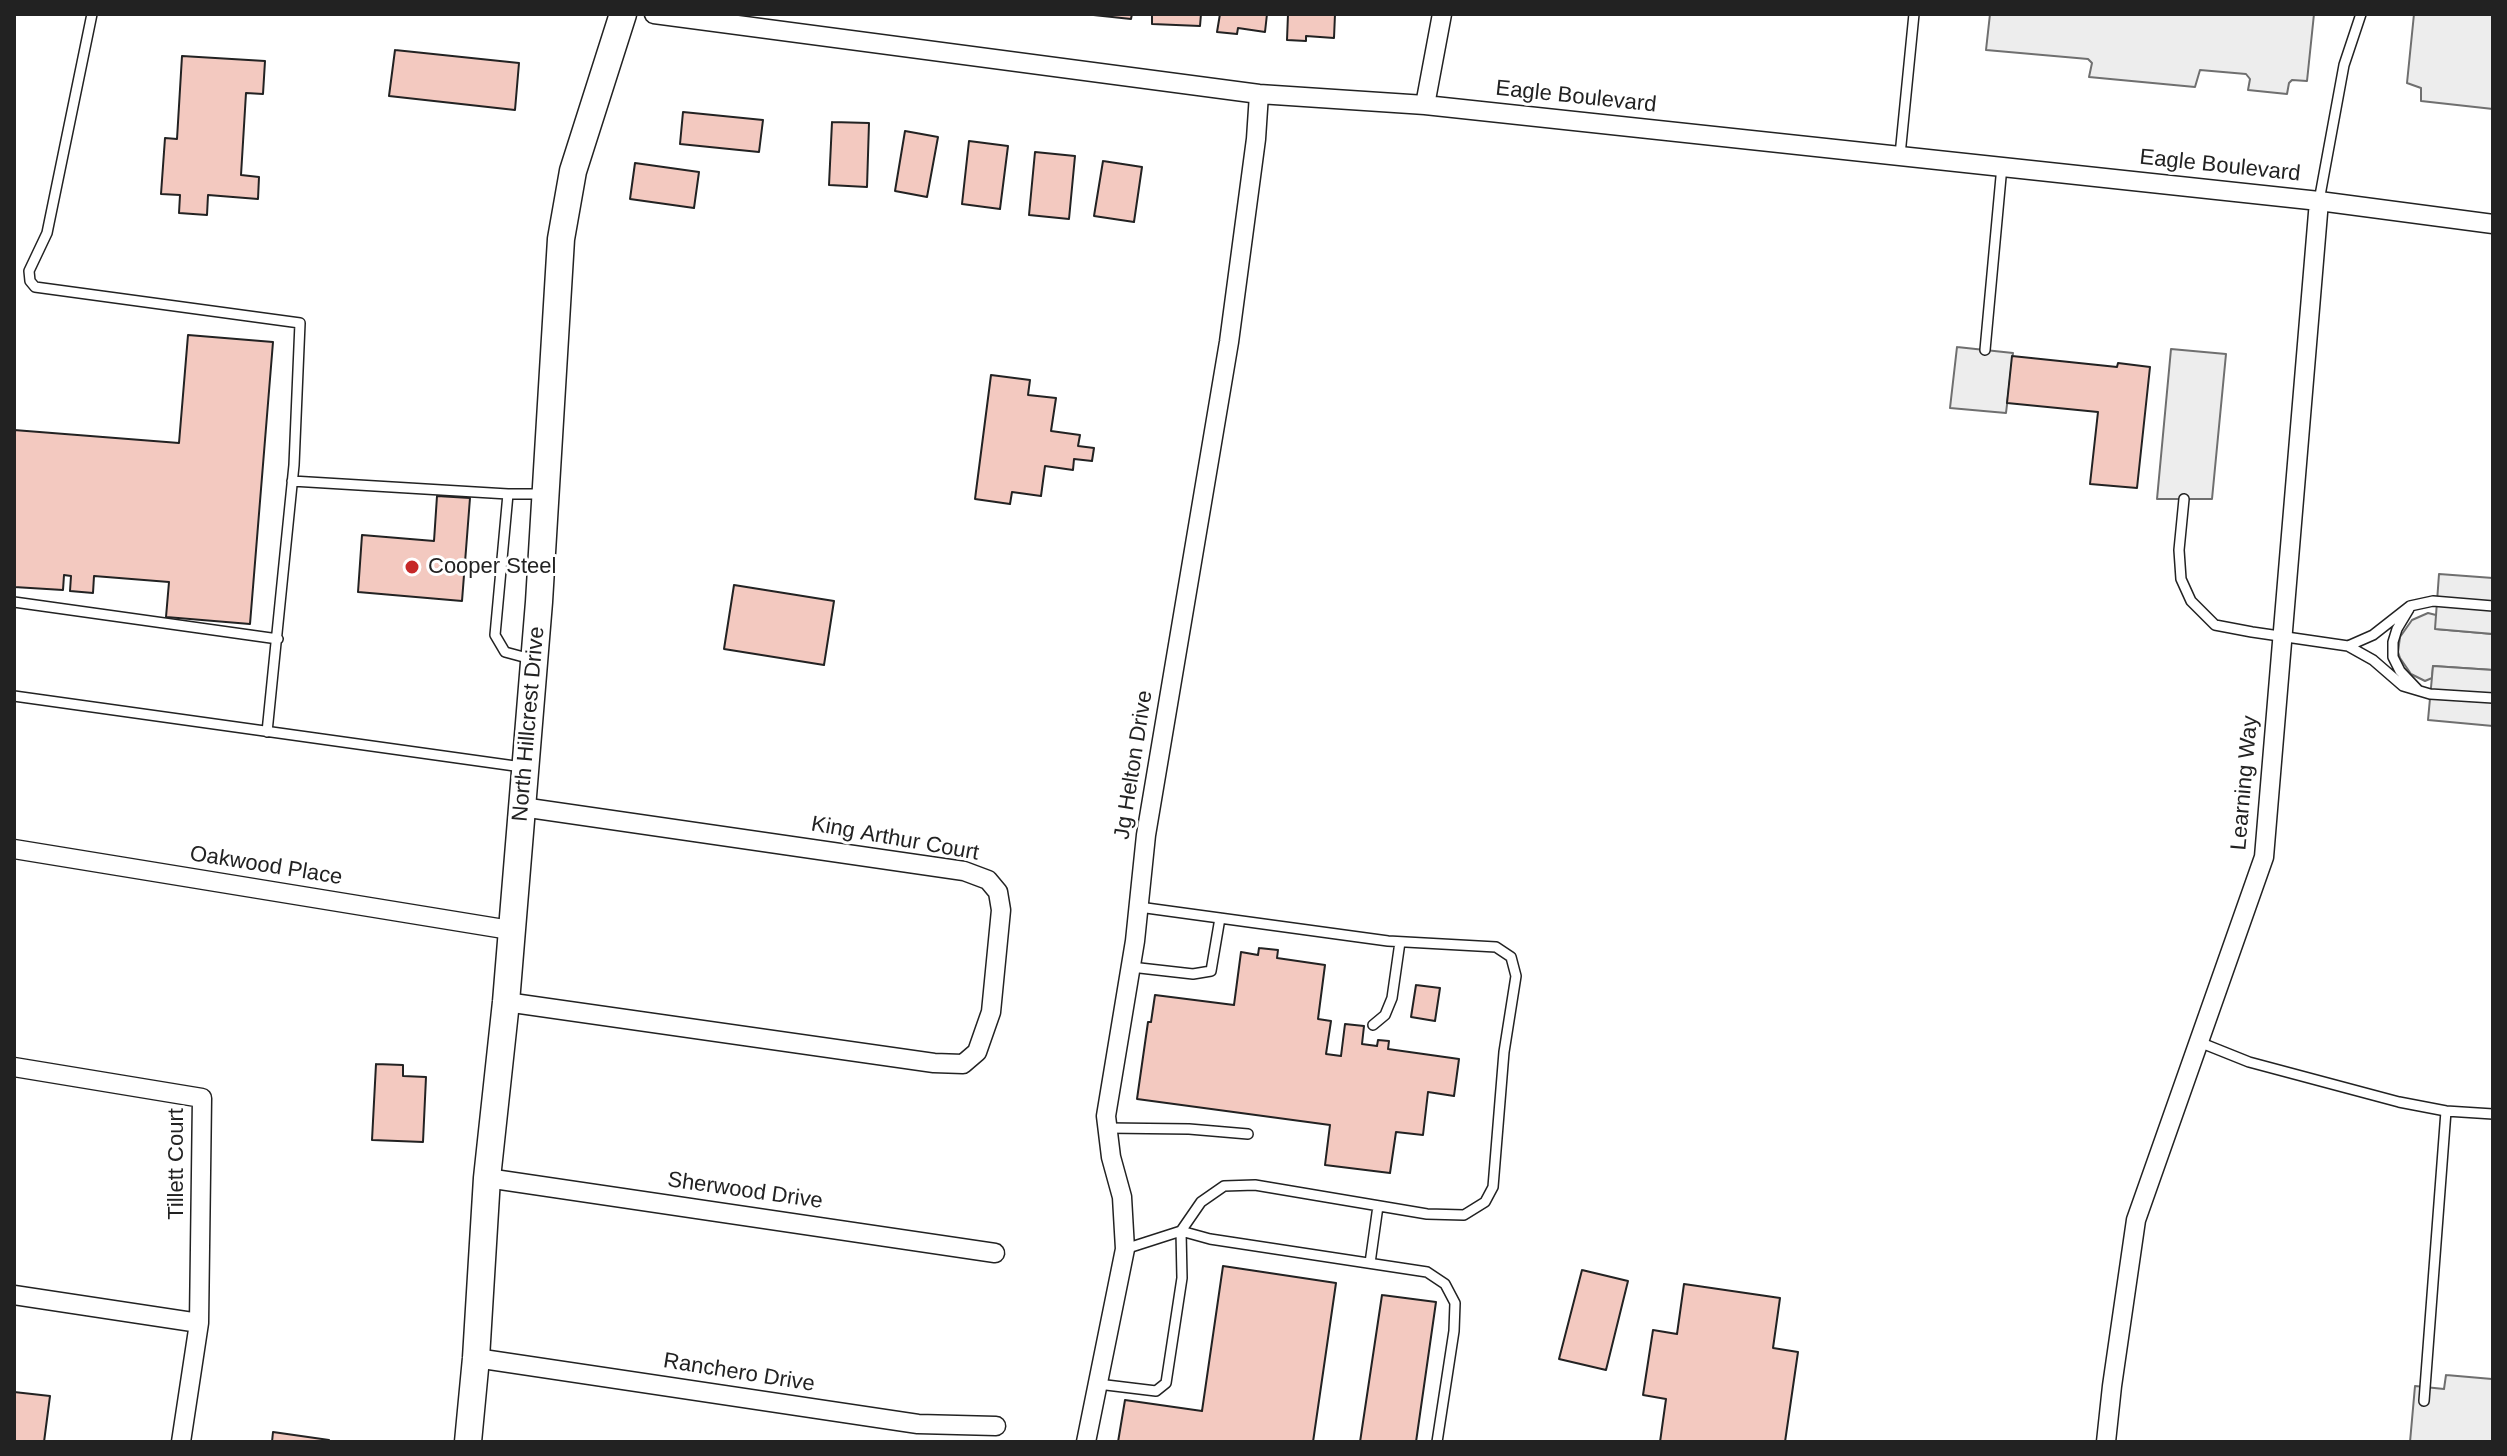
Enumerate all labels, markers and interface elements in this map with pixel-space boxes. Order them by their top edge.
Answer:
street label: Eagle Boulevard [1494,75,1658,119]
street label: Eagle Boulevard [2138,144,2302,188]
place label: Cooper Steel [428,554,556,580]
marker: Cooper Steel [403,558,421,576]
street label: North Hillcrest Drive [507,625,551,823]
street label: Jg Helton Drive [1109,689,1159,841]
street label: Learning Way [2226,715,2264,851]
street label: King Arthur Court [809,811,981,867]
street label: Oakwood Place [188,841,344,891]
street label: Tillett Court [164,1108,190,1220]
street label: Sherwood Drive [666,1167,824,1215]
street label: Ranchero Drive [661,1348,817,1398]

